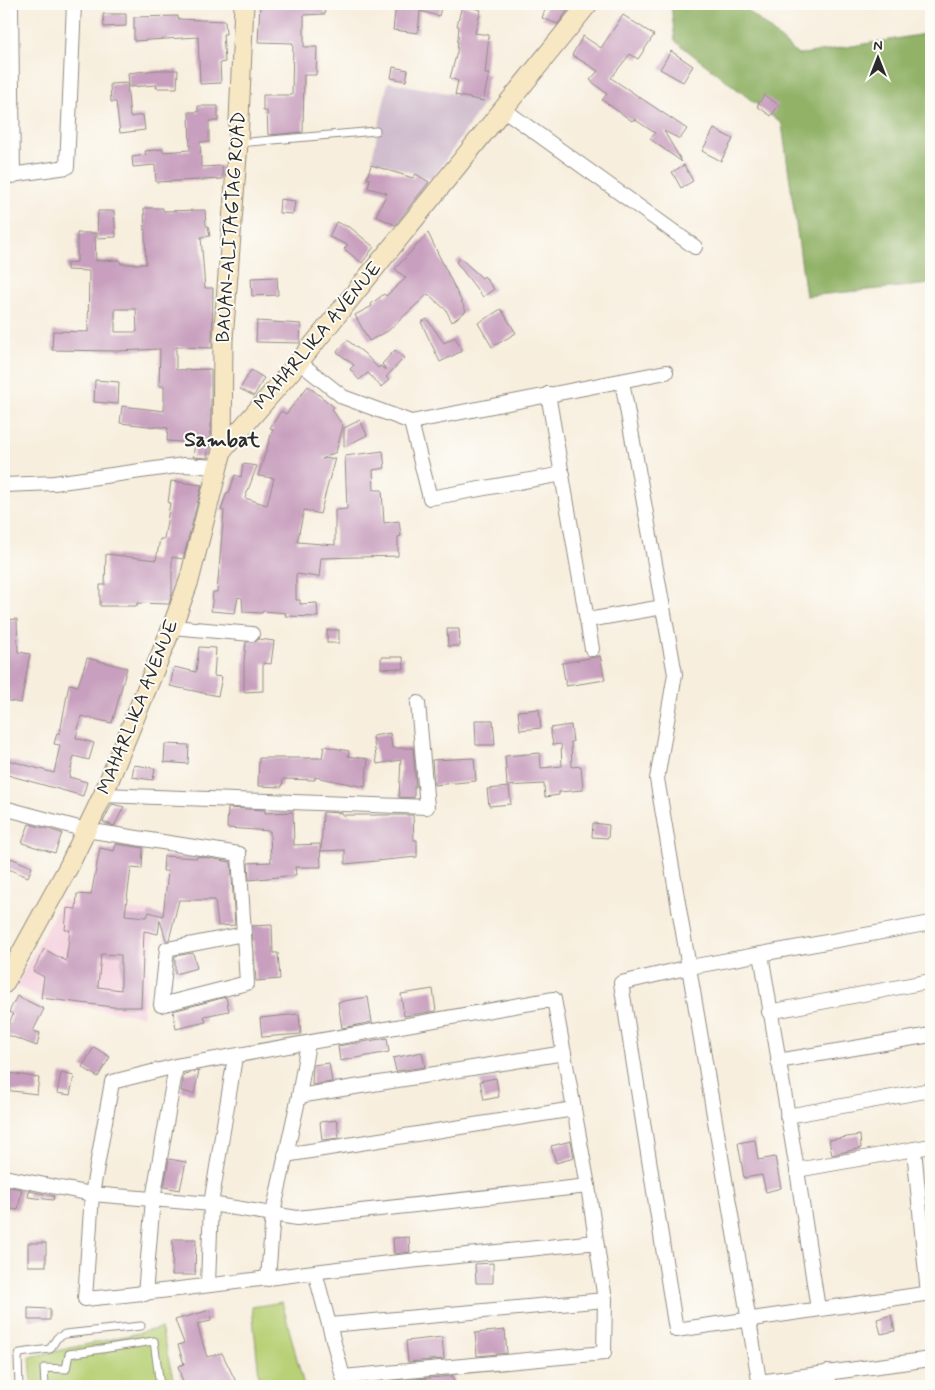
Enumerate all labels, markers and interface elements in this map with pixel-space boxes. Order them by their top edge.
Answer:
north arrow [852,32,902,82]
text: N [873,37,883,55]
street label: BAUAN-ALITAGTAG ROAD [210,111,252,343]
street label: MAHARLIKA AVENUE [248,256,388,416]
district label: Sambat [184,426,260,454]
street label: MAHARLIKA AVENUE [91,616,185,798]

